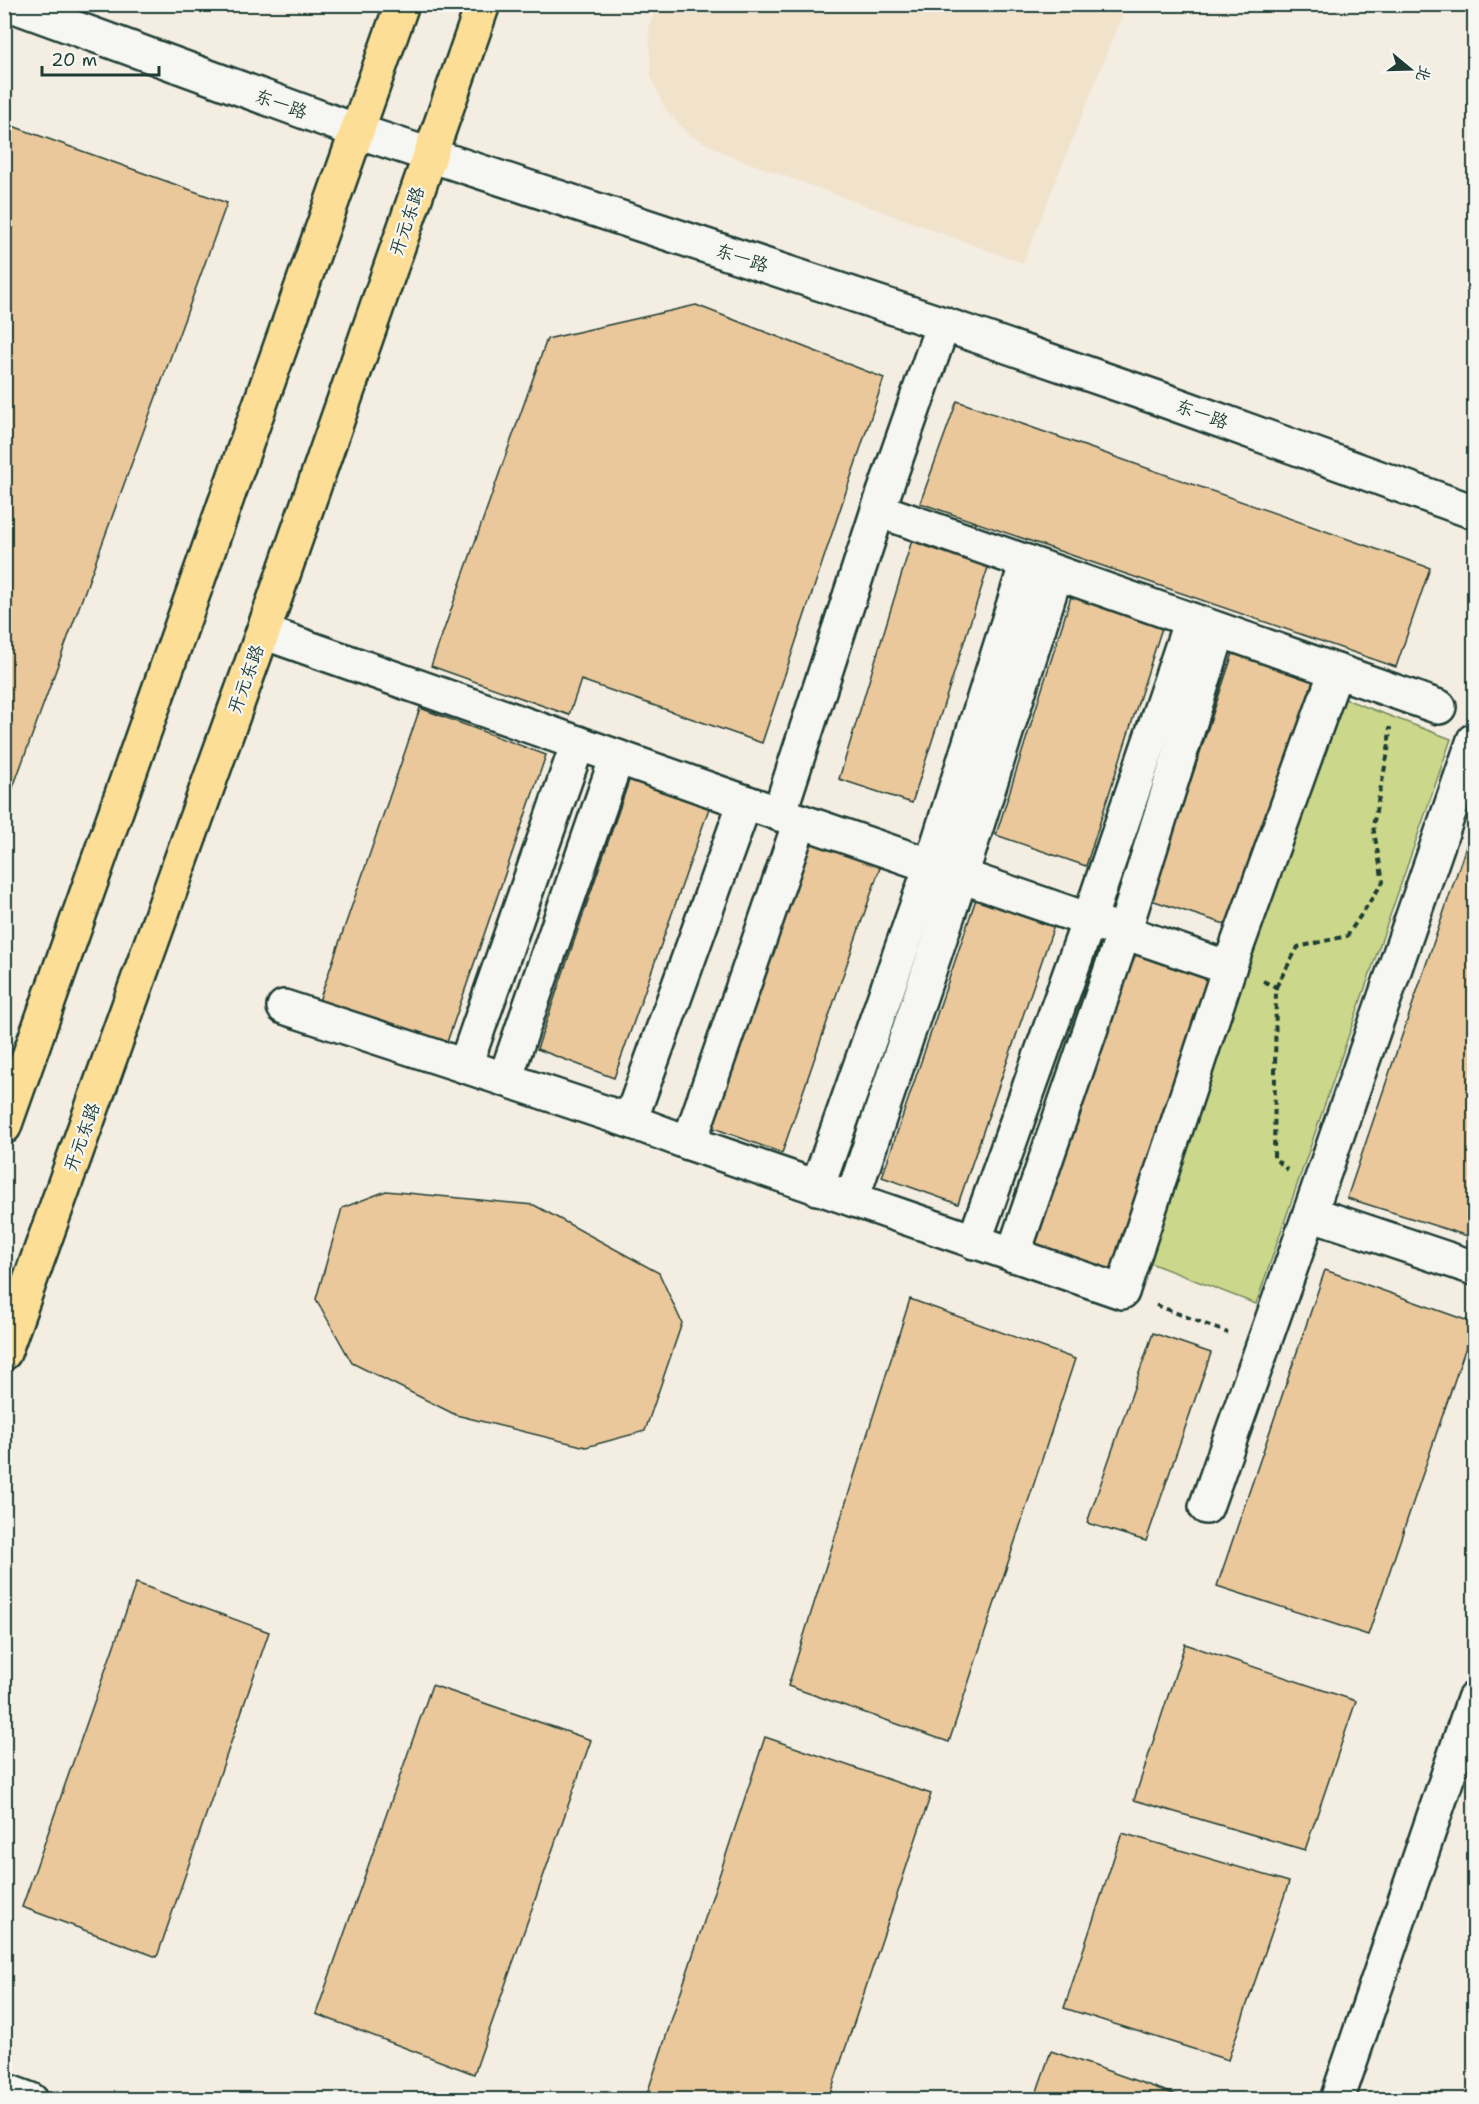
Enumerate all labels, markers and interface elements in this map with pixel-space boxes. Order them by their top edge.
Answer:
scale bar [42,39,159,77]
north arrow [1380,39,1440,99]
text: 20 m [51,48,97,72]
text: 北 [1411,63,1436,85]
street label: 东一路 [252,83,310,125]
street label: 开元东路 [384,183,430,259]
street label: 东一路 [713,238,771,278]
street label: 东一路 [1173,393,1231,435]
street label: 开元东路 [222,641,270,717]
street label: 开元东路 [58,1099,106,1175]

